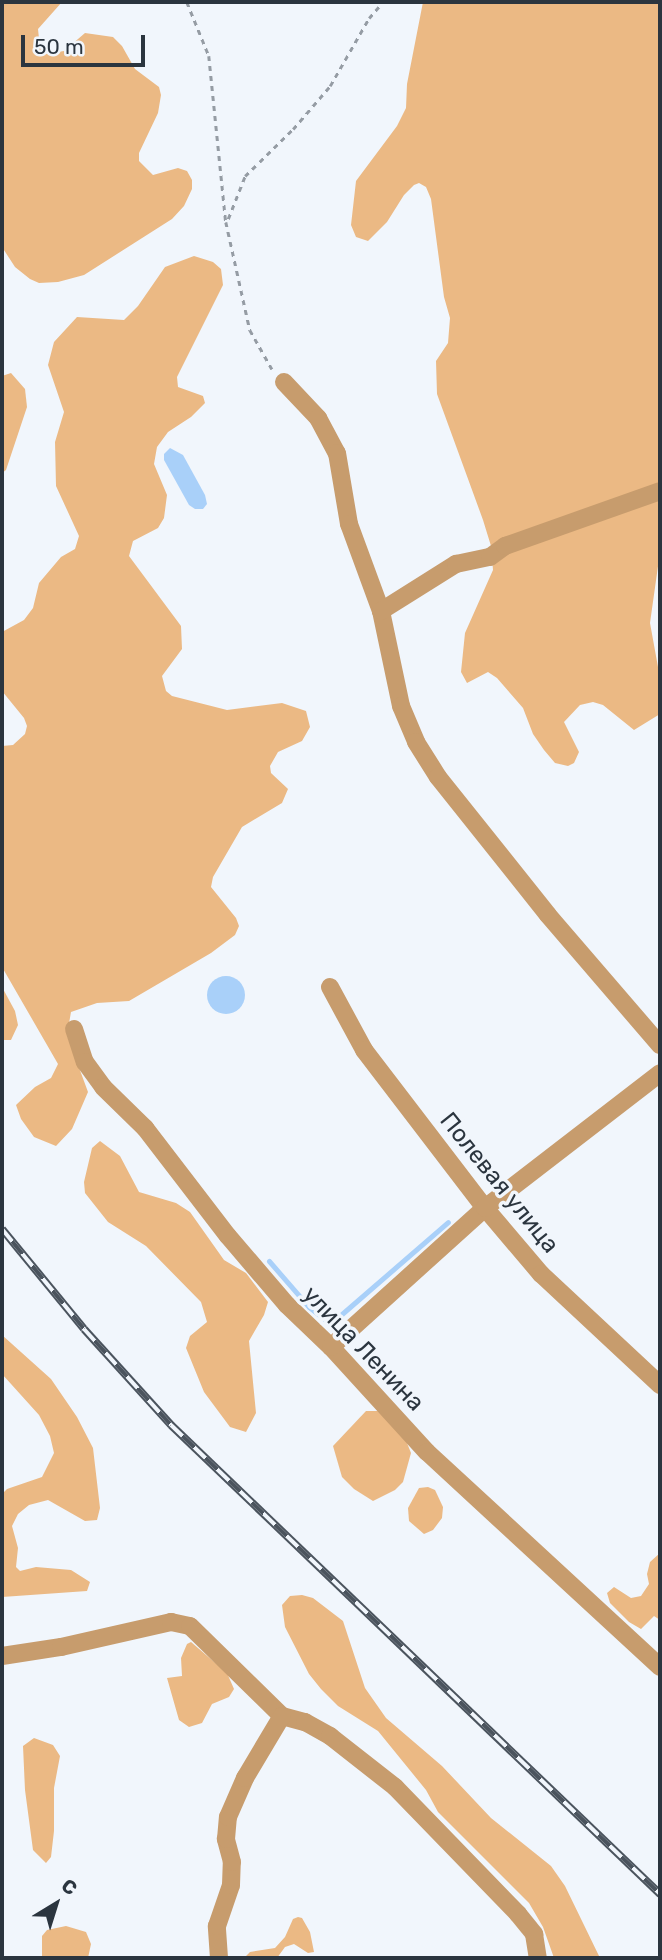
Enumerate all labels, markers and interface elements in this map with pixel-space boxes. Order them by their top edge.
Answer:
scale bar [24,21,149,65]
text: 50 m [34,34,84,59]
street label: Полевая улица [433,1107,565,1259]
street label: улица Ленина [296,1281,430,1417]
north arrow [21,1869,91,1939]
text: С [57,1874,82,1900]

